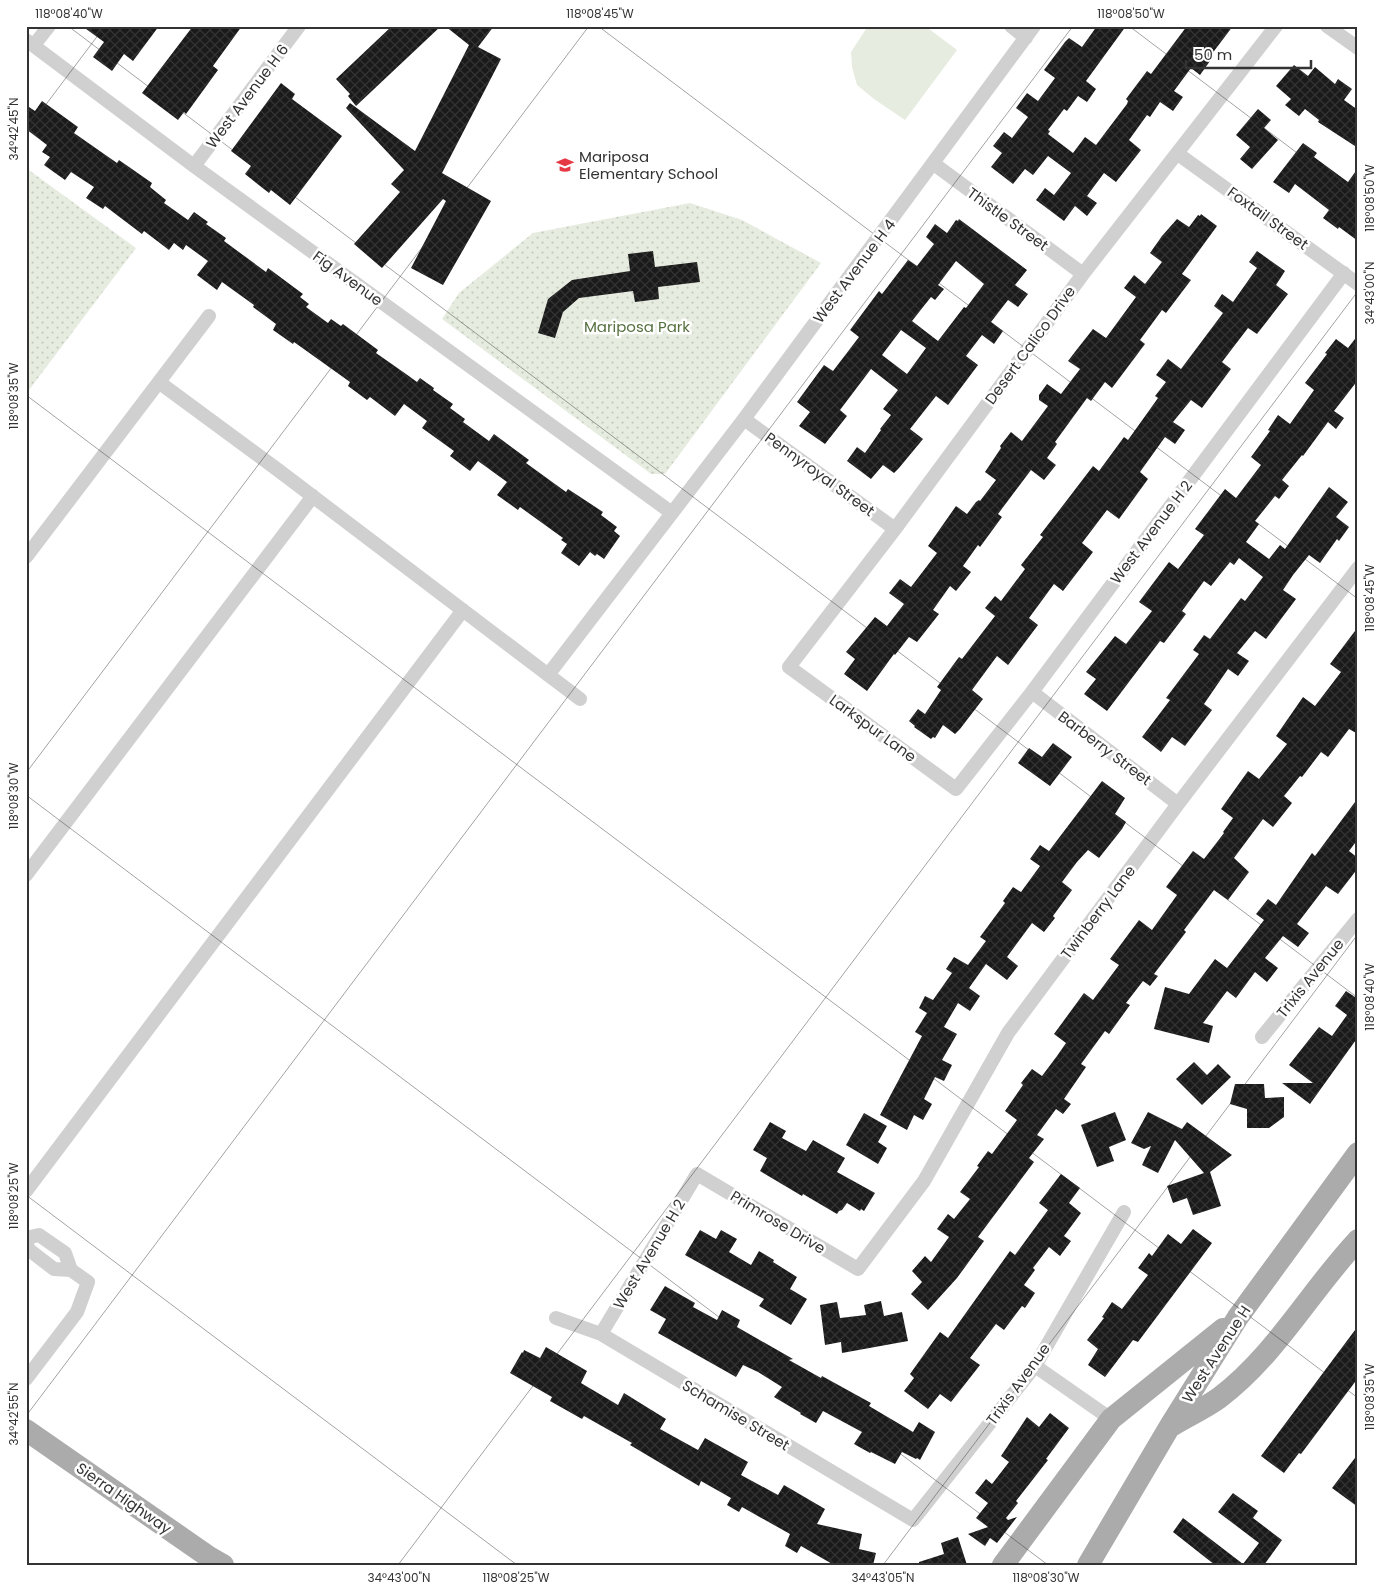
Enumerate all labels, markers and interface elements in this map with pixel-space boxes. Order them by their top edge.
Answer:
text: 118°08'40"W [35,5,103,22]
text: 118°08'45"W [566,5,634,22]
text: 118°08'50"W [1097,5,1165,22]
scale bar [1186,38,1312,70]
street label: West Avenue H 6 [201,40,293,152]
text: 50 m [1194,44,1232,65]
text: 34°42'45"N [5,98,22,160]
place label: Mariposa Elementary School [579,146,718,184]
school or university icon: Mariposa Elementary School [555,155,575,175]
text: 118°08'50"W [1361,164,1378,232]
street label: Thistle Street [963,182,1053,256]
street label: Foxtail Street [1223,182,1313,254]
street label: West Avenue H 4 [808,215,900,327]
street label: Fig Avenue [309,245,387,311]
text: 34°43'00"N [1361,261,1378,325]
street label: Desert Calico Drive [980,282,1080,408]
park label: Mariposa Park [584,316,690,337]
text: 118°08'35"W [5,362,22,430]
street label: Pennyroyal Street [761,427,879,521]
street label: West Avenue H 2 [1105,476,1197,588]
text: 118°08'45"W [1361,564,1378,632]
street label: Larkspur Lane [825,689,921,767]
street label: Barberry Street [1054,706,1156,790]
text: 118°08'30"W [5,762,22,830]
street label: Twinberry Lane [1056,861,1140,963]
street label: Trixis Avenue [1271,934,1349,1022]
text: 118°08'40"W [1361,963,1378,1031]
text: 118°08'25"W [5,1162,22,1229]
street label: Primrose Drive [727,1185,829,1259]
street label: West Avenue H 2 [608,1195,690,1313]
street label: West Avenue H [1177,1301,1255,1407]
street label: Trixis Avenue [981,1339,1055,1429]
text: 118°08'35"W [1361,1363,1378,1431]
street label: Schamise Street [678,1375,794,1455]
text: 34°42'55"N [5,1383,22,1445]
street label: Sierra Highway [72,1457,176,1539]
text: 34°43'00"N [367,1569,431,1586]
text: 118°08'25"W [483,1569,550,1586]
text: 34°43'05"N [851,1569,915,1586]
text: 118°08'30"W [1012,1569,1080,1586]

